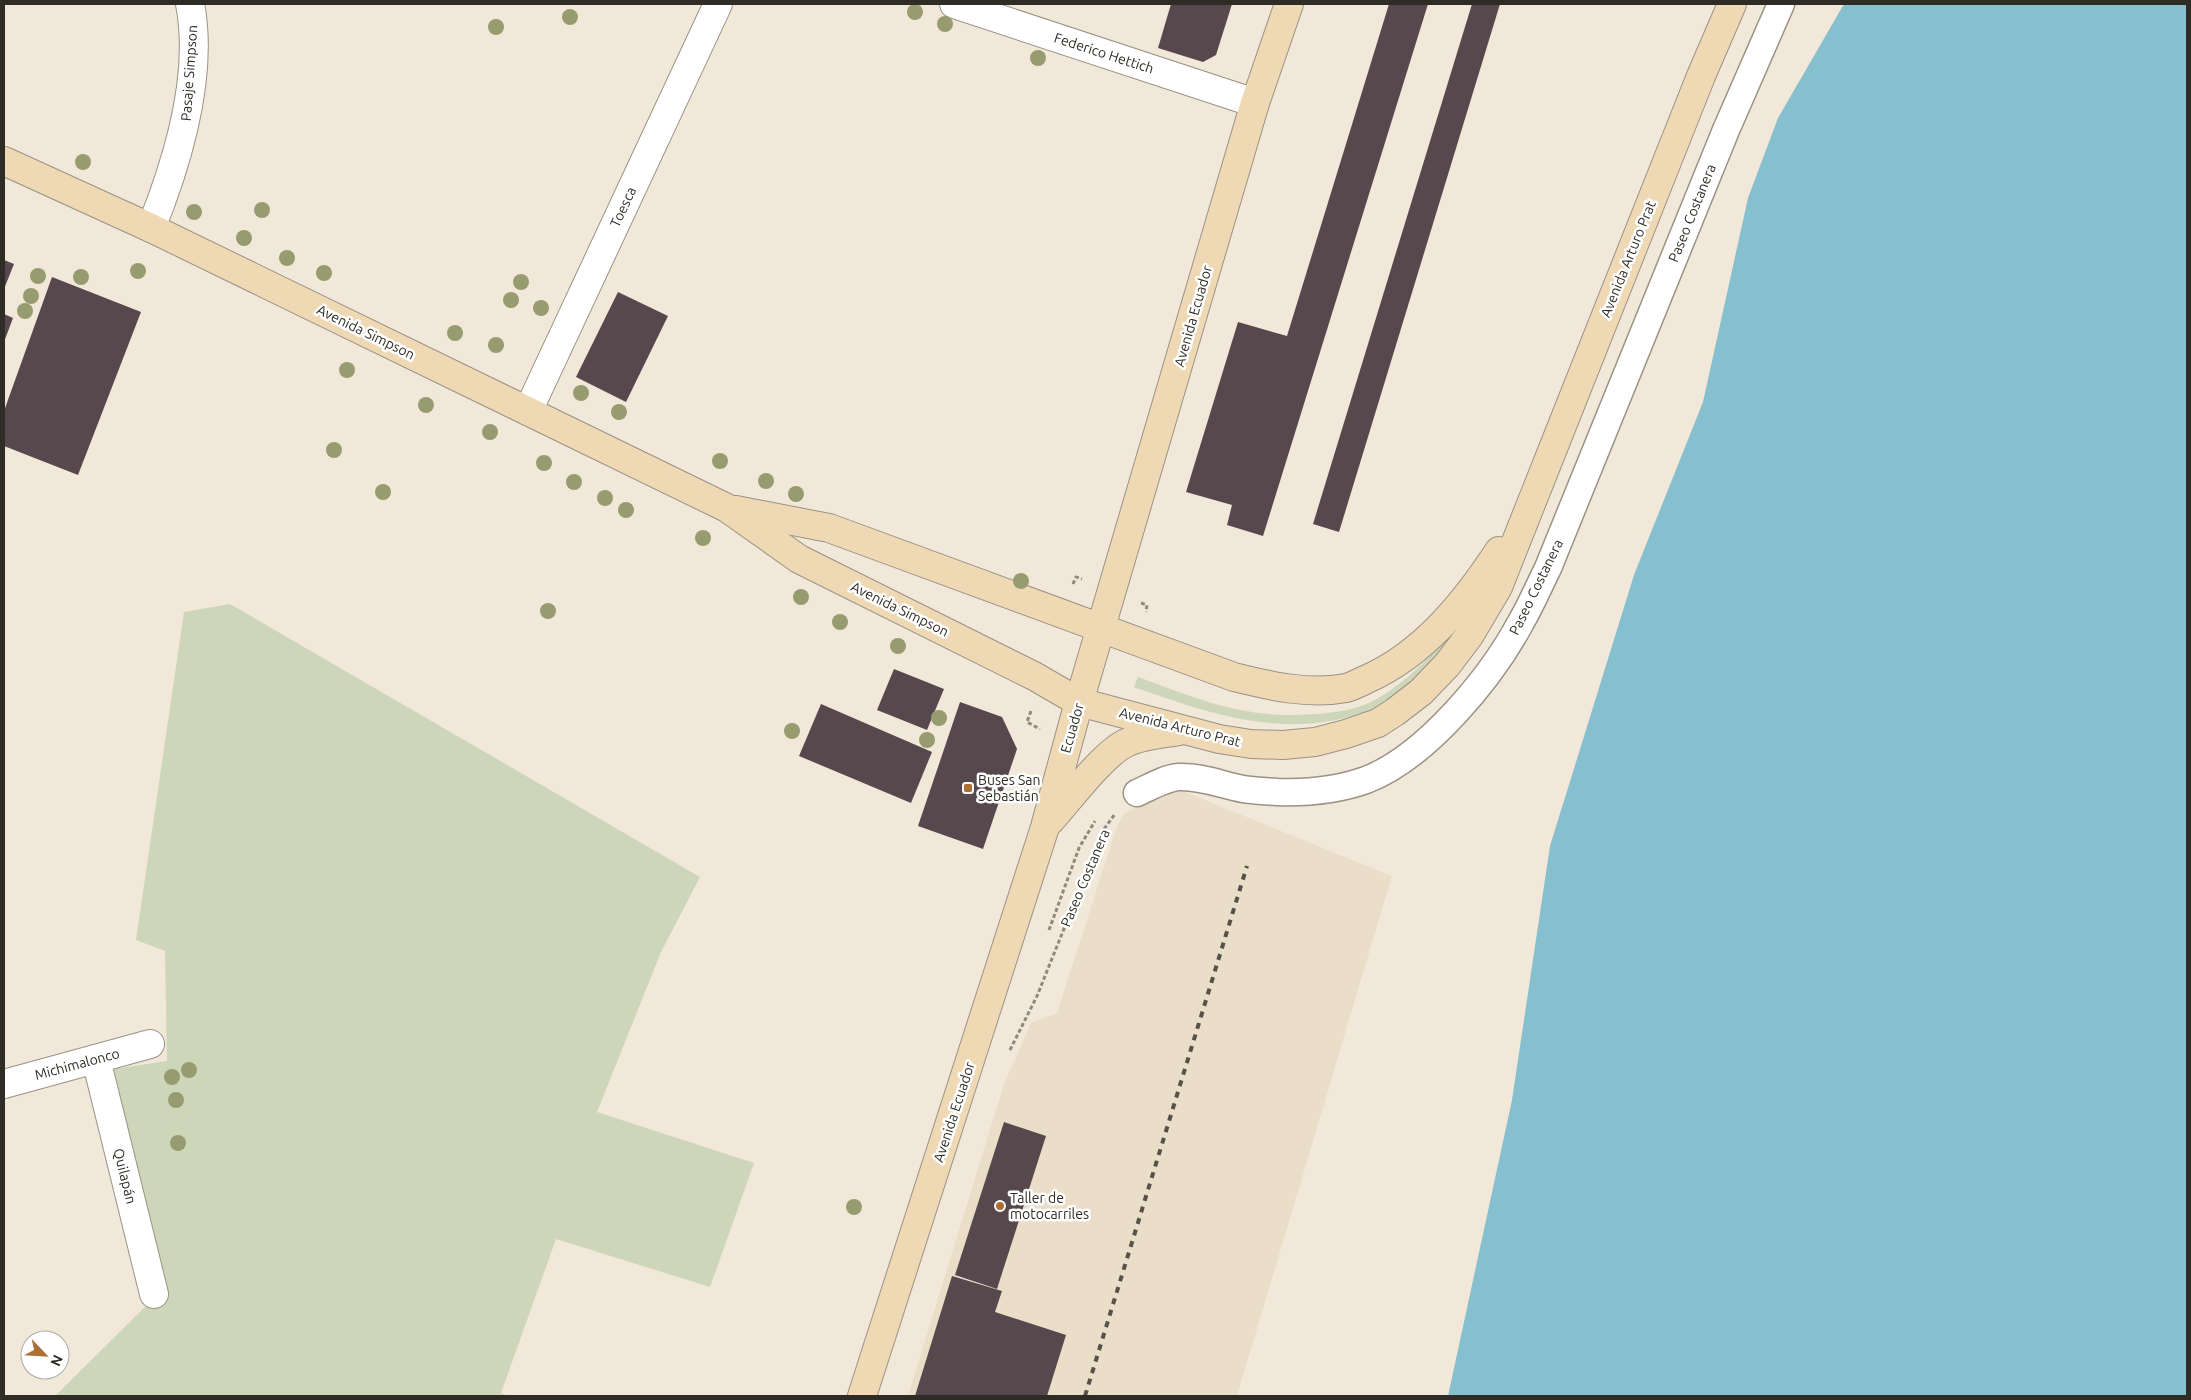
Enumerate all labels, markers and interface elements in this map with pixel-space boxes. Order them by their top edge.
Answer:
street label: Pasaje Simpson [178,24,200,122]
street label: Federico Hettich [1052,29,1156,77]
street label: Paseo Costanera [1665,162,1719,264]
street label: Toesca [607,184,639,230]
street label: Avenida Arturo Prat [1597,198,1659,320]
street label: Avenida Ecuador [1171,263,1215,369]
street label: Avenida Simpson [315,301,417,363]
street label: Paseo Costanera [1506,537,1566,637]
street label: Avenida Simpson [849,578,951,640]
street label: Ecuador [1057,701,1087,755]
street label: Avenida Arturo Prat [1118,704,1243,750]
place label: Buses San Sebastián [978,772,1041,804]
marker: Buses San Sebastián [962,782,974,794]
street label: Paseo Costanera [1057,827,1113,929]
street label: Michimalonco [33,1045,121,1083]
street label: Avenida Ecuador [930,1059,978,1164]
street label: Quilapán [110,1147,140,1205]
place label: Taller de motocarriles [1010,1190,1089,1222]
marker: Taller de motocarriles [994,1200,1006,1212]
north arrow [20,1330,70,1380]
text: N [47,1352,66,1369]

